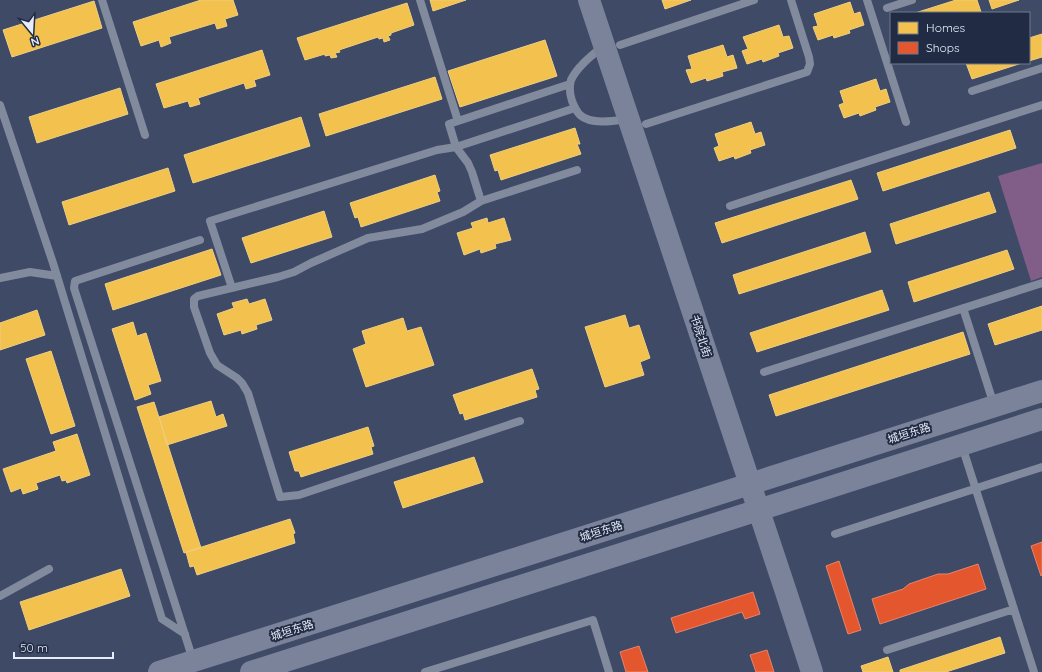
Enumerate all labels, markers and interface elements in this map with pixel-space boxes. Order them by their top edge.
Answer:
north arrow [12,12,52,52]
legend [890,12,1030,64]
text: Homes [926,20,966,35]
text: N [29,34,41,49]
text: Shops [926,40,960,55]
street label: 书院北街 [688,313,714,359]
street label: 城垣东路 [886,420,932,446]
street label: 城垣东路 [578,518,624,544]
street label: 城垣东路 [269,617,315,643]
scale bar [14,634,113,660]
text: 50 m [20,640,48,655]

